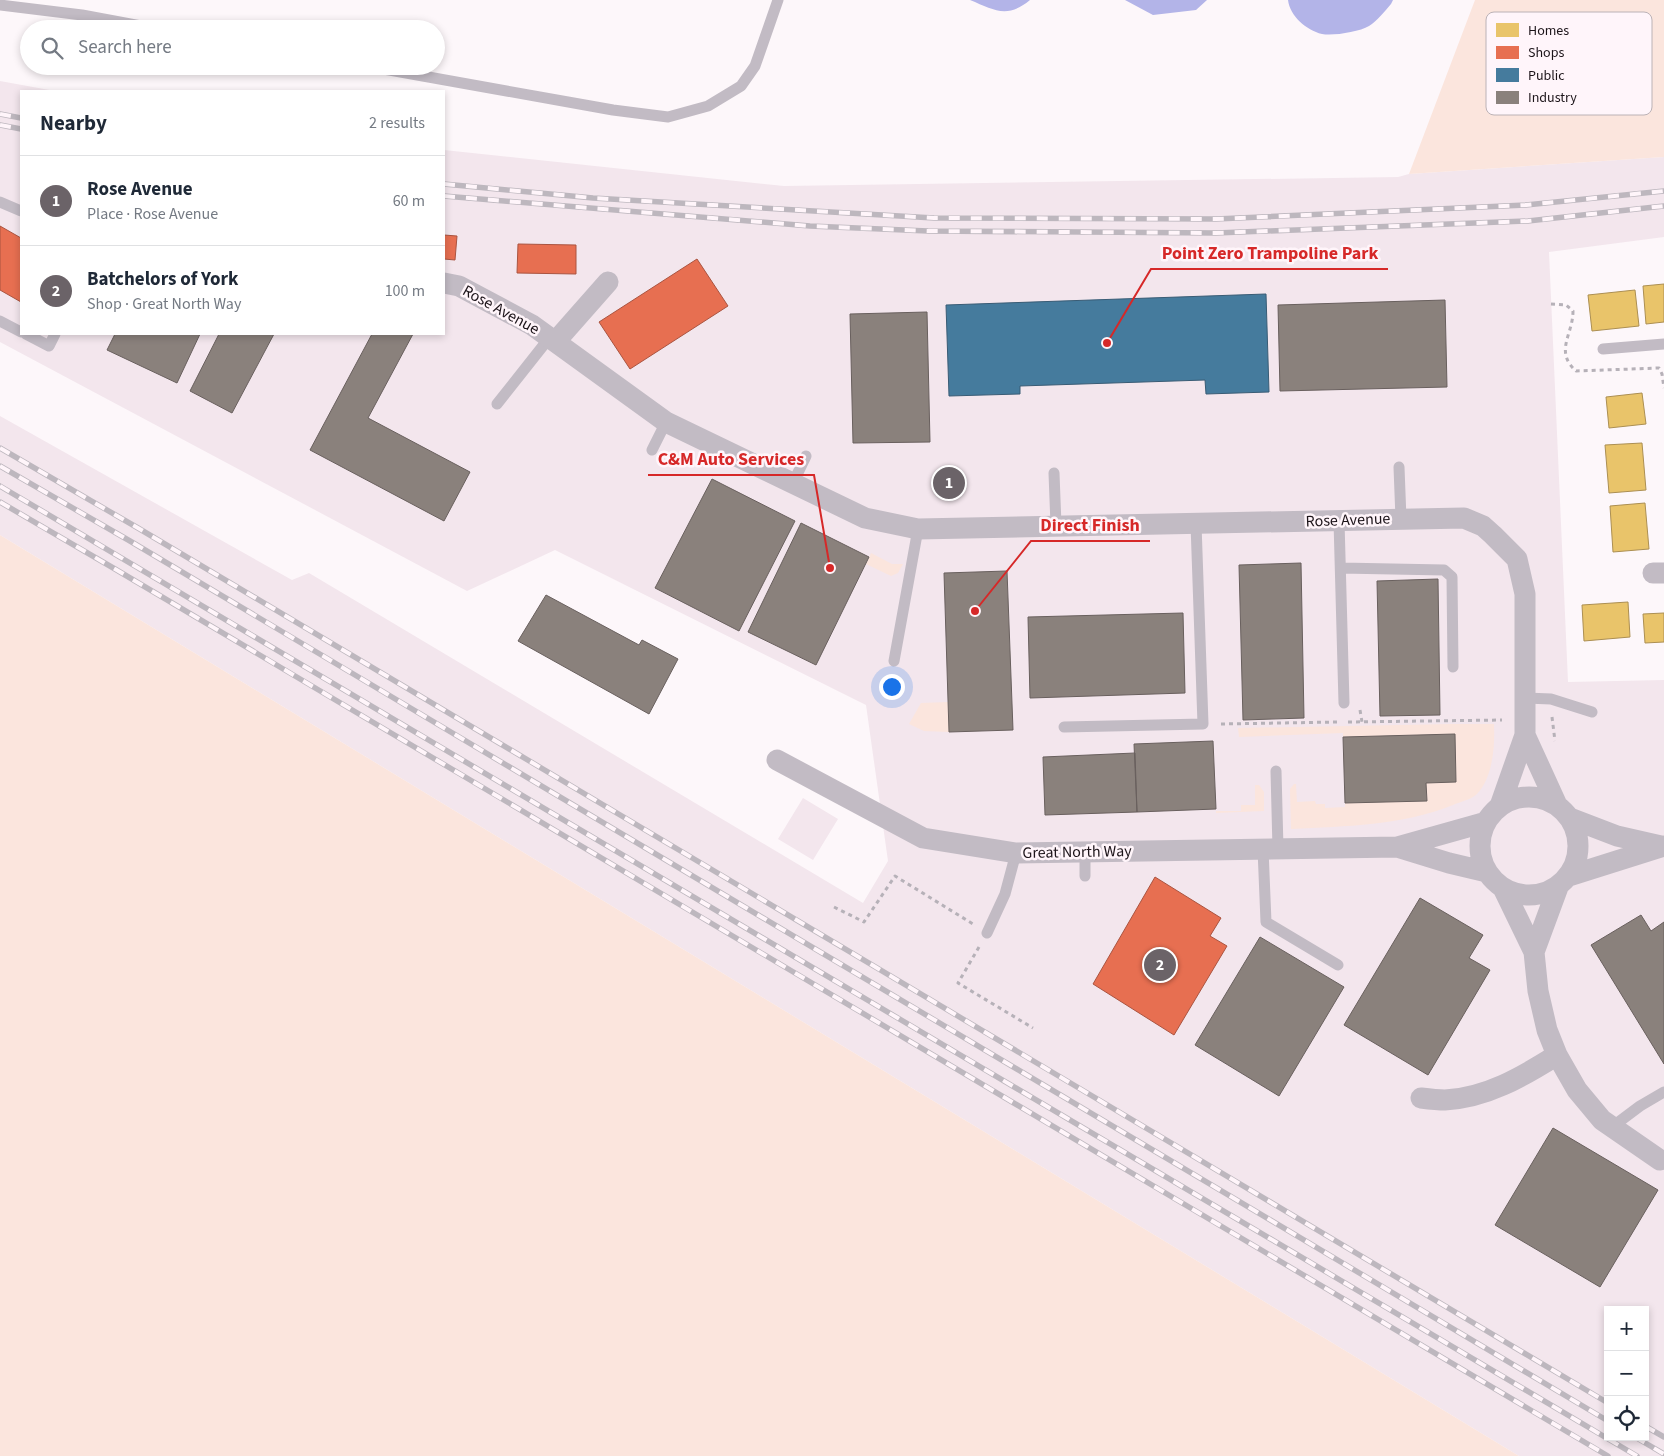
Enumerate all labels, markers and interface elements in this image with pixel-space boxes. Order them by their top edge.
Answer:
legend [1486,12,1652,115]
search box [20,20,445,75]
text: Homes [1528,21,1569,41]
icon: search [38,34,66,62]
text: Search here [78,34,172,61]
text: Shops [1528,43,1564,63]
text: Public [1528,66,1565,86]
text: Industry [1528,88,1577,108]
text: Nearby [40,108,107,138]
text: 2 results [369,112,425,134]
text: Rose Avenue [87,176,193,203]
text: 1 [52,190,60,212]
text: 60 m [393,190,425,212]
text: Place · Rose Avenue [87,203,218,225]
callout: Point Zero Trampoline Park [1151,236,1388,269]
text: Point Zero Trampoline Park [1162,241,1378,266]
text: Batchelors of York [87,266,238,293]
text: 2 [52,280,60,302]
text: 100 m [385,280,425,302]
street label: Rose Avenue [459,280,543,340]
text: Shop · Great North Way [87,293,241,315]
callout: C&M Auto Services [648,442,814,475]
text: C&M Auto Services [658,447,804,472]
pin: 1 [933,464,965,502]
callout: Direct Finish [1031,508,1150,541]
street label: Rose Avenue [1305,508,1391,532]
text: Direct Finish [1040,513,1140,538]
your location [879,674,905,700]
street label: Great North Way [1022,840,1132,864]
pin: 2 [1144,946,1176,984]
map controls [1604,1306,1649,1441]
button: + [1604,1306,1649,1351]
button: − [1604,1351,1649,1396]
button: locate [1604,1396,1649,1441]

